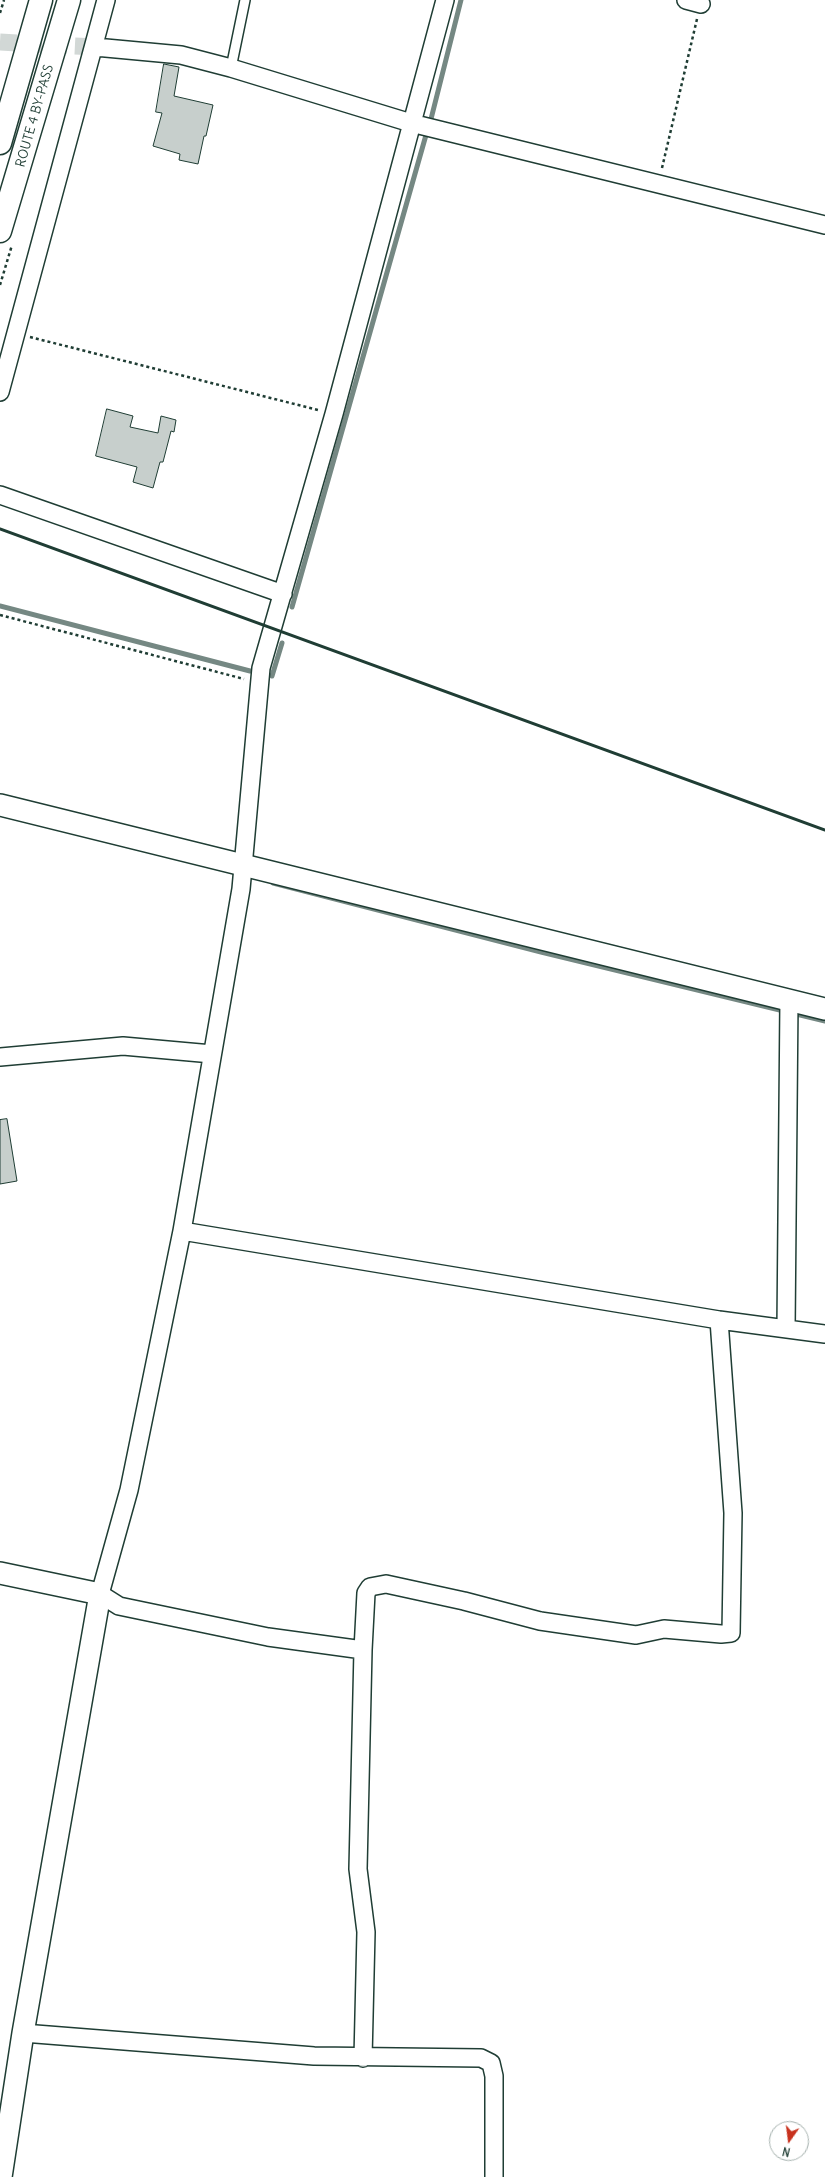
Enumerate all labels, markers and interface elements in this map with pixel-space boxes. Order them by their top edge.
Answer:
street label: ROUTE 4 BY-PASS [13,63,57,169]
north arrow [769,2121,809,2161]
text: N [781,2144,792,2159]

